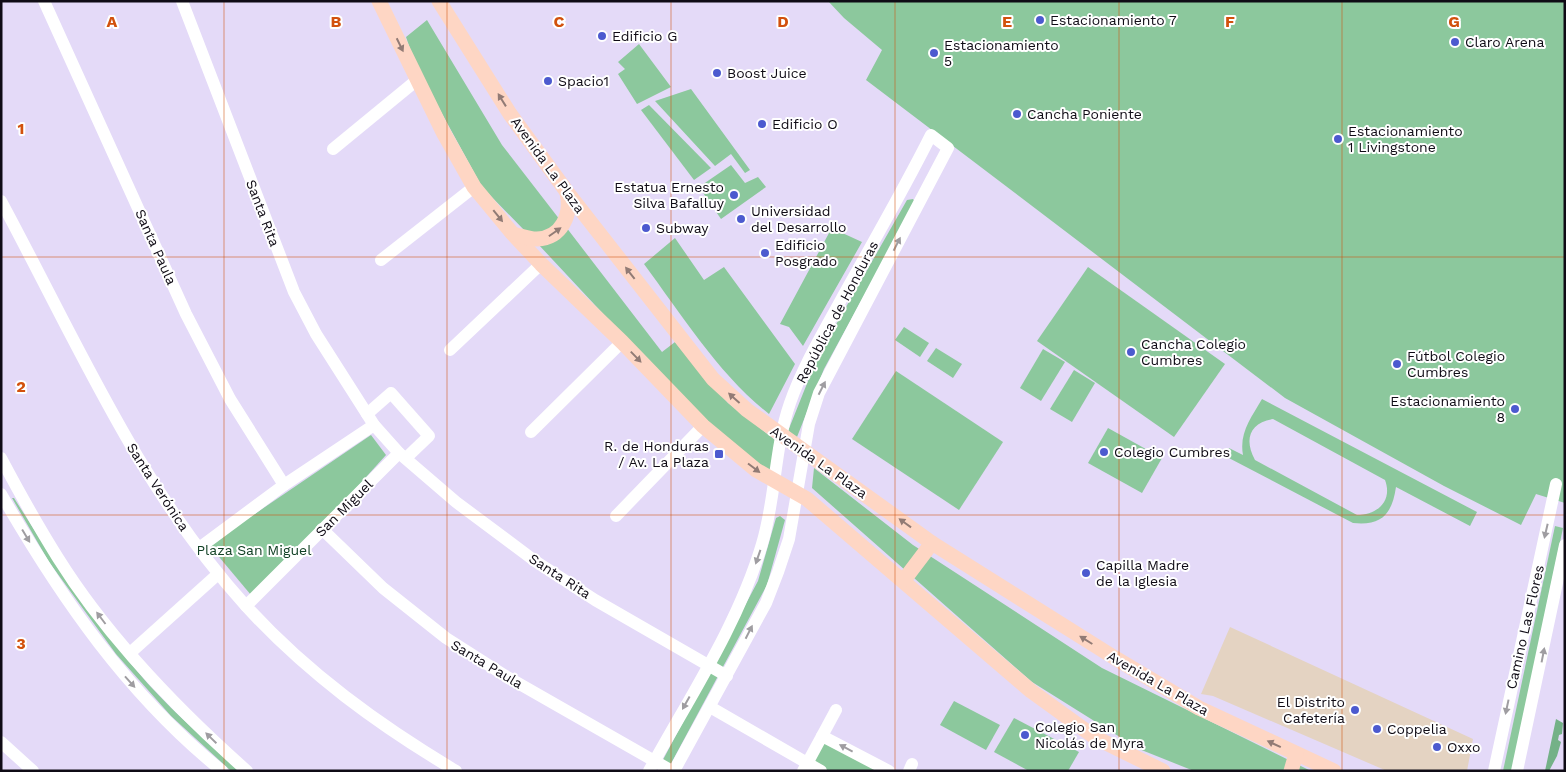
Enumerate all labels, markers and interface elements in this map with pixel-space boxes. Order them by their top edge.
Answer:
text: A [107,12,118,31]
text: B [331,12,342,31]
text: C [554,12,565,31]
text: D [777,12,789,31]
text: E [1002,12,1012,31]
place label: Estacionamiento 7 [1050,12,1177,28]
text: F [1225,12,1235,31]
text: G [1448,12,1460,31]
marker: Estacionamiento 7 [1034,14,1046,26]
place label: Edificio G [612,28,677,44]
marker: Edificio G [596,30,608,42]
place label: Claro Arena [1465,34,1544,50]
marker: Claro Arena [1449,36,1461,48]
place label: Estacionamiento 5 [944,37,1059,69]
one-way arrow [396,38,404,52]
marker: Estacionamiento 5 [928,47,940,59]
place label: Boost Juice [727,65,807,81]
marker: Boost Juice [711,67,723,79]
place label: Spacio1 [558,73,609,89]
marker: Spacio1 [542,75,554,87]
one-way arrow [497,94,506,107]
place label: Cancha Poniente [1027,106,1142,122]
marker: Cancha Poniente [1011,108,1023,120]
street label: Avenida La Plaza [508,114,588,216]
place label: Edificio O [772,116,838,132]
marker: Edificio O [756,118,768,130]
text: 1 [18,119,24,138]
place label: Estacionamiento 1 Livingstone [1348,123,1463,155]
marker: Estacionamiento 1 Livingstone [1332,133,1344,145]
street label: Santa Rita [243,177,283,249]
place label: Estatua Ernesto Silva Bafalluy [614,179,725,211]
marker: Estatua Ernesto Silva Bafalluy [728,189,740,201]
place label: Universidad del Desarrollo [751,203,846,235]
street label: Santa Paula [132,207,180,287]
one-way arrow [492,209,503,222]
marker: Universidad del Desarrollo [735,213,747,225]
place label: Subway [656,220,709,236]
marker: Subway [640,222,652,234]
one-way arrow [548,227,561,237]
one-way arrow [893,236,901,251]
place label: Edificio Posgrado [775,237,837,269]
street label: República de Honduras [793,238,881,386]
marker: Edificio Posgrado [759,247,771,259]
one-way arrow [625,266,635,280]
place label: Cancha Colegio Cumbres [1141,336,1246,368]
marker: Cancha Colegio Cumbres [1125,346,1137,358]
place label: Fútbol Colegio Cumbres [1407,348,1505,380]
one-way arrow [630,351,642,363]
marker: Fútbol Colegio Cumbres [1391,358,1403,370]
text: 2 [16,377,26,396]
one-way arrow [818,381,826,395]
one-way arrow [727,392,740,403]
place label: Estacionamiento 8 [1390,393,1505,425]
marker: Estacionamiento 8 [1509,403,1521,415]
street label: Avenida La Plaza [767,423,871,501]
place label: R. de Honduras / Av. La Plaza [604,438,709,470]
street label: Santa Verónica [124,440,192,534]
place label: Colegio Cumbres [1114,444,1230,460]
marker: Colegio Cumbres [1098,446,1110,458]
marker: R. de Honduras / Av. La Plaza [713,448,725,460]
one-way arrow [747,463,761,473]
street label: San Miguel [312,476,376,540]
one-way arrow [898,518,912,528]
one-way arrow [1542,524,1550,539]
one-way arrow [22,529,30,544]
park label: Plaza San Miguel [197,542,312,558]
street label: Santa Rita [526,550,594,602]
one-way arrow [754,550,761,565]
place label: Capilla Madre de la Iglesia [1096,557,1189,589]
street label: Camino Las Flores [1503,563,1547,691]
marker: Capilla Madre de la Iglesia [1080,567,1092,579]
one-way arrow [96,612,107,625]
one-way arrow [745,625,753,640]
text: 3 [16,634,26,653]
one-way arrow [1079,635,1092,644]
street label: Santa Paula [448,636,526,692]
one-way arrow [1539,646,1547,662]
street label: Avenida La Plaza [1104,647,1212,719]
one-way arrow [125,676,136,689]
place label: El Distrito Cafetería [1277,694,1345,726]
one-way arrow [682,696,691,709]
one-way arrow [1503,699,1511,715]
marker: El Distrito Cafetería [1349,704,1361,716]
place label: Colegio San Nicolás de Myra [1035,719,1144,751]
place label: Coppelia [1387,721,1447,737]
marker: Coppelia [1371,723,1383,735]
marker: Colegio San Nicolás de Myra [1019,729,1031,741]
one-way arrow [205,732,217,744]
one-way arrow [1266,739,1281,748]
place label: Oxxo [1447,739,1480,755]
marker: Oxxo [1431,741,1443,753]
one-way arrow [839,744,853,752]

